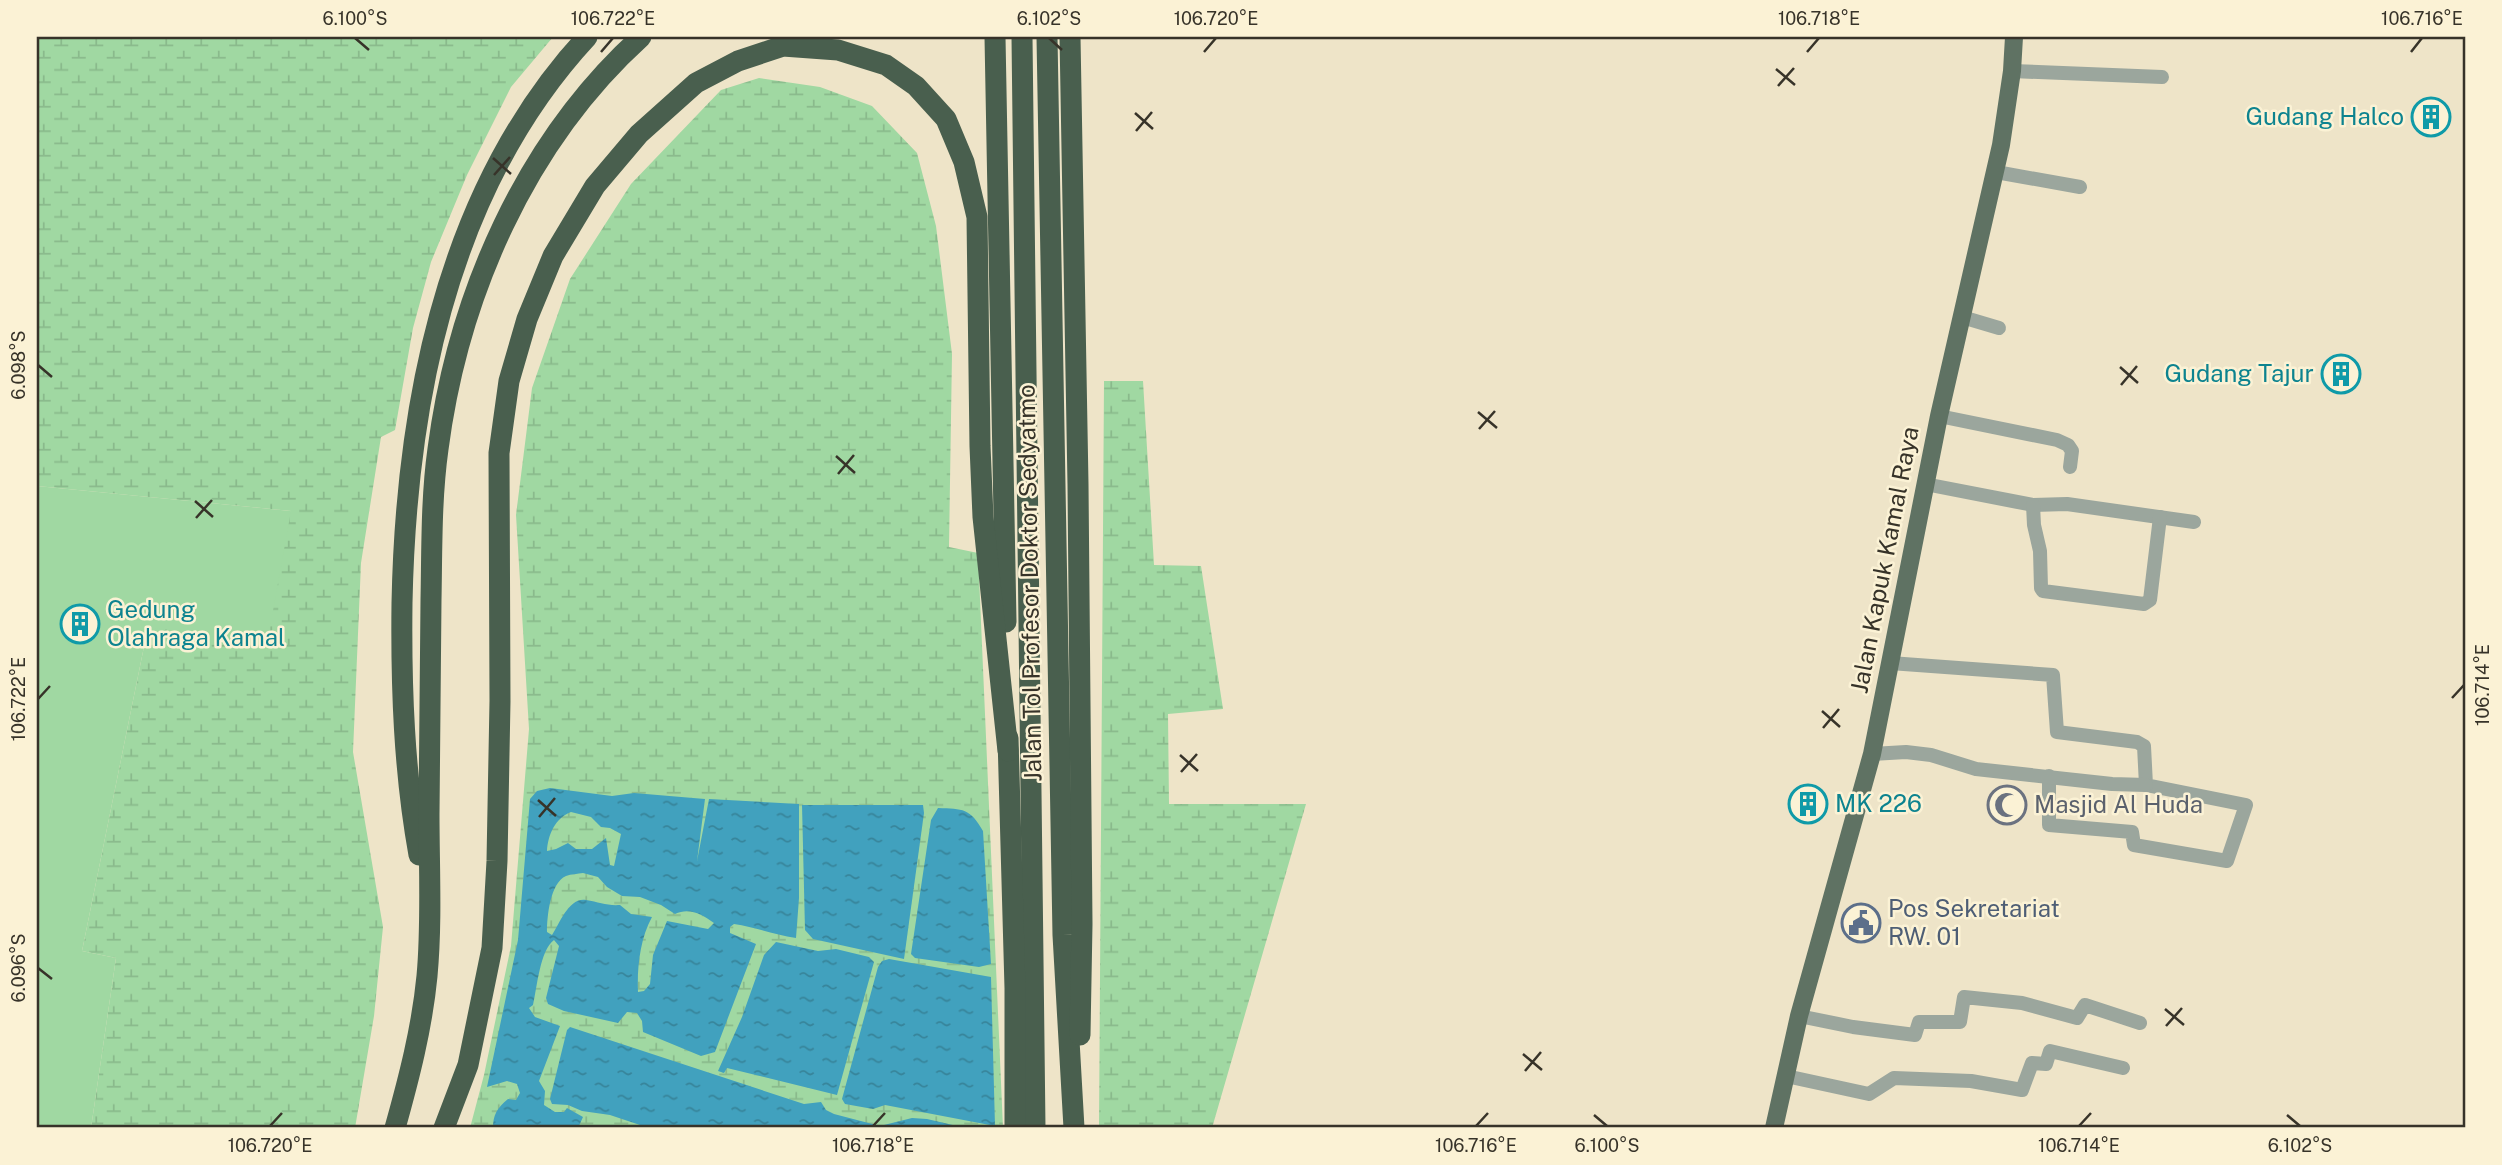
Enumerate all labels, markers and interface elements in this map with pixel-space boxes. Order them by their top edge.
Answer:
text: 6.100°S [323,8,387,29]
text: 106.722°E [571,8,655,29]
text: 6.102°S [1017,8,1081,29]
text: 106.720°E [1174,8,1258,29]
text: 106.718°E [1778,8,1860,29]
text: 106.716°E [2381,8,2463,29]
building icon: Gudang Halco [2410,96,2452,138]
place label: Gudang Halco [2245,102,2404,130]
text: 6.098°S [8,330,29,400]
building icon: Gudang Tajur [2320,353,2362,395]
place label: Gudang Tajur [2164,359,2314,387]
street label: Jalan Tol Profesor Doktor Sedyatmo [1012,384,1046,782]
street label: Jalan Kapuk Kamal Raya [1844,424,1924,695]
place label: Gedung Olahraga Kamal [107,595,285,651]
building icon: Gedung Olahraga Kamal [59,603,101,645]
text: 106.714°E [2472,644,2493,726]
text: 106.722°E [8,657,29,741]
building icon: MK 226 [1787,783,1829,825]
mosque icon: Masjid Al Huda [1986,784,2028,826]
place label: MK 226 [1835,789,1922,817]
place label: Masjid Al Huda [2034,790,2203,818]
place label: Pos Sekretariat RW. 01 [1888,894,2060,950]
public building icon: Pos Sekretariat RW. 01 [1840,902,1882,944]
text: 6.096°S [8,934,29,1002]
text: 106.720°E [228,1135,312,1156]
text: 106.718°E [832,1135,914,1156]
text: 106.716°E [1435,1135,1517,1156]
text: 6.100°S [1575,1135,1639,1156]
text: 106.714°E [2038,1135,2120,1156]
text: 6.102°S [2268,1135,2332,1156]

